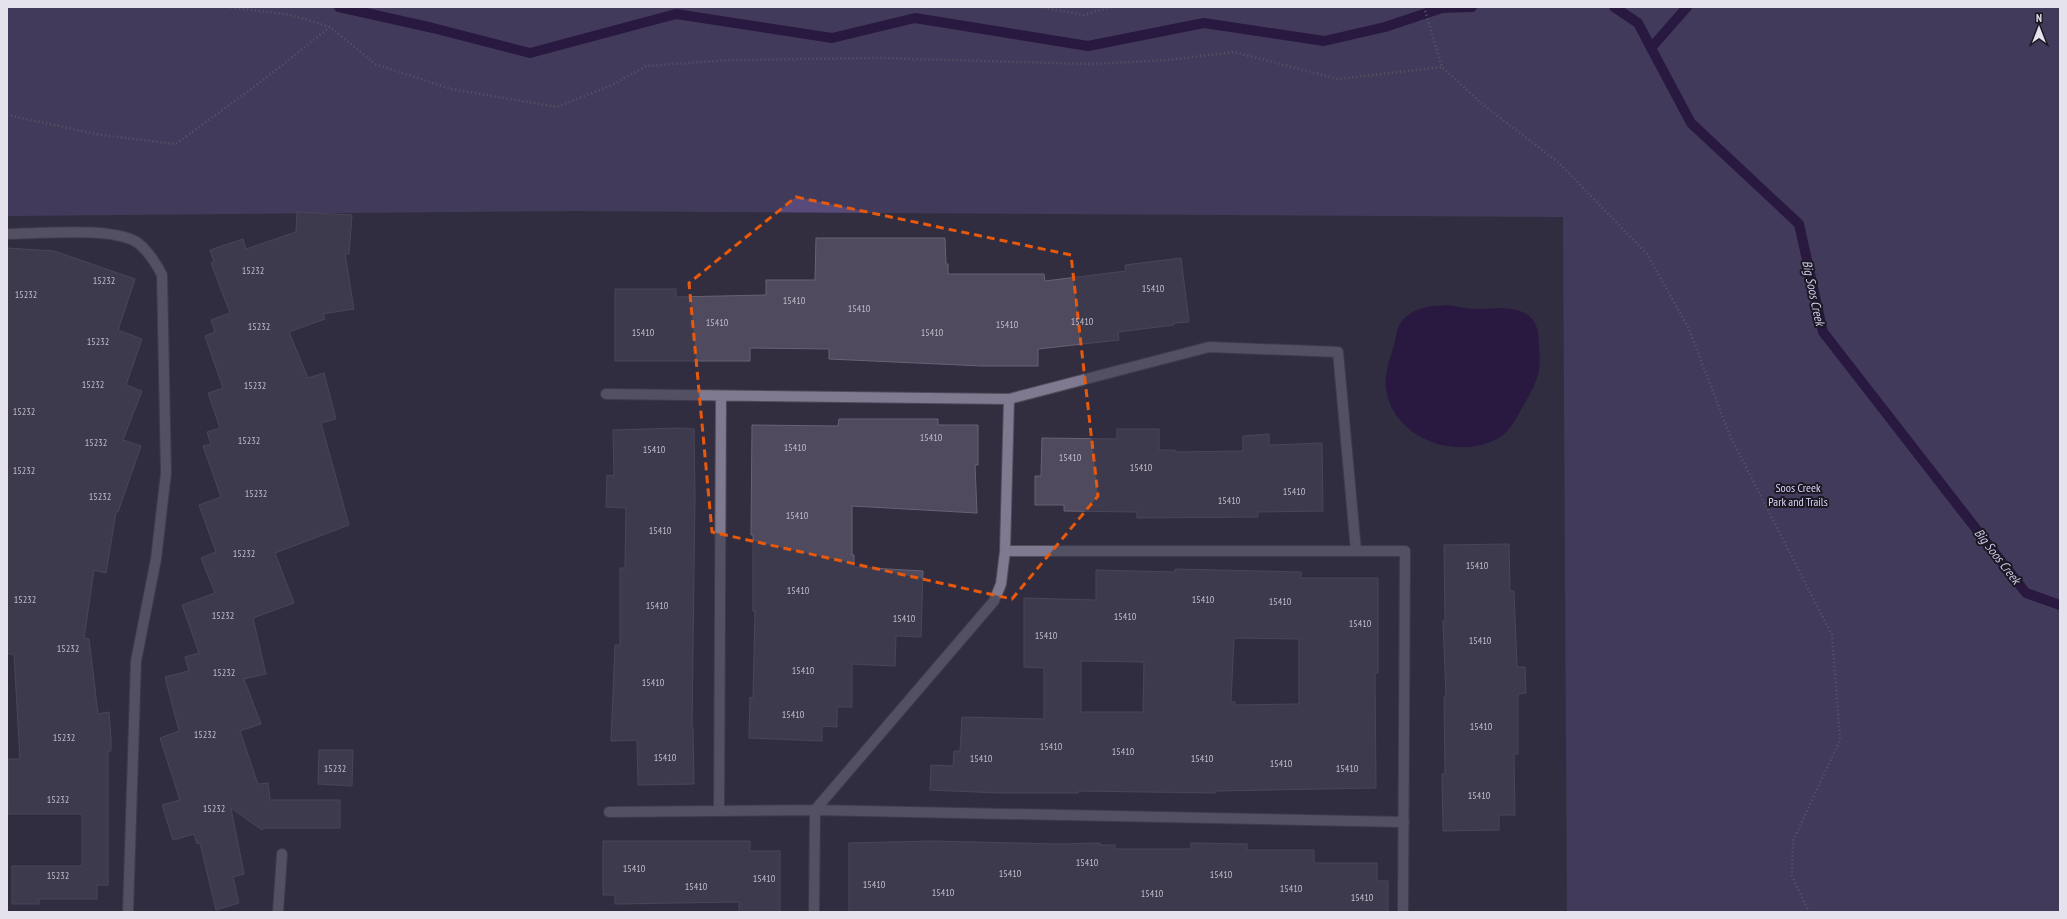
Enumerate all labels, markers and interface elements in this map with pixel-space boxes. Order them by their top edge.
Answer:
north arrow [2019,8,2059,48]
text: N [2036,11,2042,25]
water label: Big Soos Creek [1798,259,1829,329]
house number: 15232 [242,264,264,277]
house number: 15232 [93,274,115,287]
house number: 15410 [1142,282,1165,295]
house number: 15232 [15,288,37,301]
house number: 15410 [783,294,806,307]
house number: 15410 [848,302,871,315]
house number: 15410 [1071,315,1094,328]
house number: 15410 [706,316,729,329]
house number: 15410 [996,318,1019,331]
house number: 15232 [248,320,270,333]
house number: 15410 [632,326,655,339]
house number: 15410 [921,326,944,339]
house number: 15232 [87,335,109,348]
house number: 15232 [82,378,104,391]
house number: 15232 [244,379,266,392]
house number: 15232 [13,405,35,418]
house number: 15410 [920,431,943,444]
house number: 15232 [238,434,260,447]
house number: 15232 [85,436,107,449]
house number: 15410 [784,441,807,454]
house number: 15410 [643,443,666,456]
house number: 15410 [1059,451,1082,464]
house number: 15410 [1130,461,1153,474]
house number: 15232 [13,464,35,477]
park label: Soos Creek Park and Trails [1768,480,1828,509]
house number: 15410 [1283,485,1306,498]
house number: 15232 [245,487,267,500]
house number: 15232 [89,490,111,503]
house number: 15410 [1218,494,1241,507]
house number: 15410 [786,509,809,522]
house number: 15410 [649,524,672,537]
water label: Big Soos Creek [1970,525,2026,589]
house number: 15232 [233,547,255,560]
house number: 15410 [1466,559,1489,572]
house number: 15410 [787,584,810,597]
house number: 15232 [14,593,36,606]
house number: 15410 [1192,593,1215,606]
house number: 15410 [1269,595,1292,608]
house number: 15410 [646,599,669,612]
house number: 15232 [212,609,234,622]
house number: 15410 [1114,610,1137,623]
house number: 15410 [893,612,916,625]
house number: 15410 [1349,617,1372,630]
house number: 15410 [1035,629,1058,642]
house number: 15410 [1469,634,1492,647]
house number: 15232 [57,642,79,655]
house number: 15410 [792,664,815,677]
house number: 15232 [213,666,235,679]
house number: 15410 [642,676,665,689]
house number: 15410 [782,708,805,721]
house number: 15410 [1470,720,1493,733]
house number: 15232 [194,728,216,741]
house number: 15232 [53,731,75,744]
house number: 15410 [1040,740,1063,753]
house number: 15410 [1112,745,1135,758]
house number: 15410 [654,751,677,764]
house number: 15410 [970,752,993,765]
house number: 15410 [1191,752,1214,765]
house number: 15410 [1270,757,1293,770]
house number: 15232 [324,762,346,775]
house number: 15410 [1336,762,1359,775]
house number: 15410 [1468,789,1491,802]
house number: 15232 [47,793,69,806]
house number: 15232 [203,802,225,815]
house number: 15410 [1076,856,1099,869]
house number: 15410 [623,862,646,875]
house number: 15410 [999,867,1022,880]
house number: 15410 [1210,868,1233,881]
house number: 15232 [47,869,69,882]
house number: 15410 [753,872,776,885]
house number: 15410 [863,878,886,891]
house number: 15410 [685,880,708,893]
house number: 15410 [1280,882,1303,895]
house number: 15410 [932,886,955,899]
house number: 15410 [1141,887,1164,900]
house number: 15410 [1351,891,1374,904]

